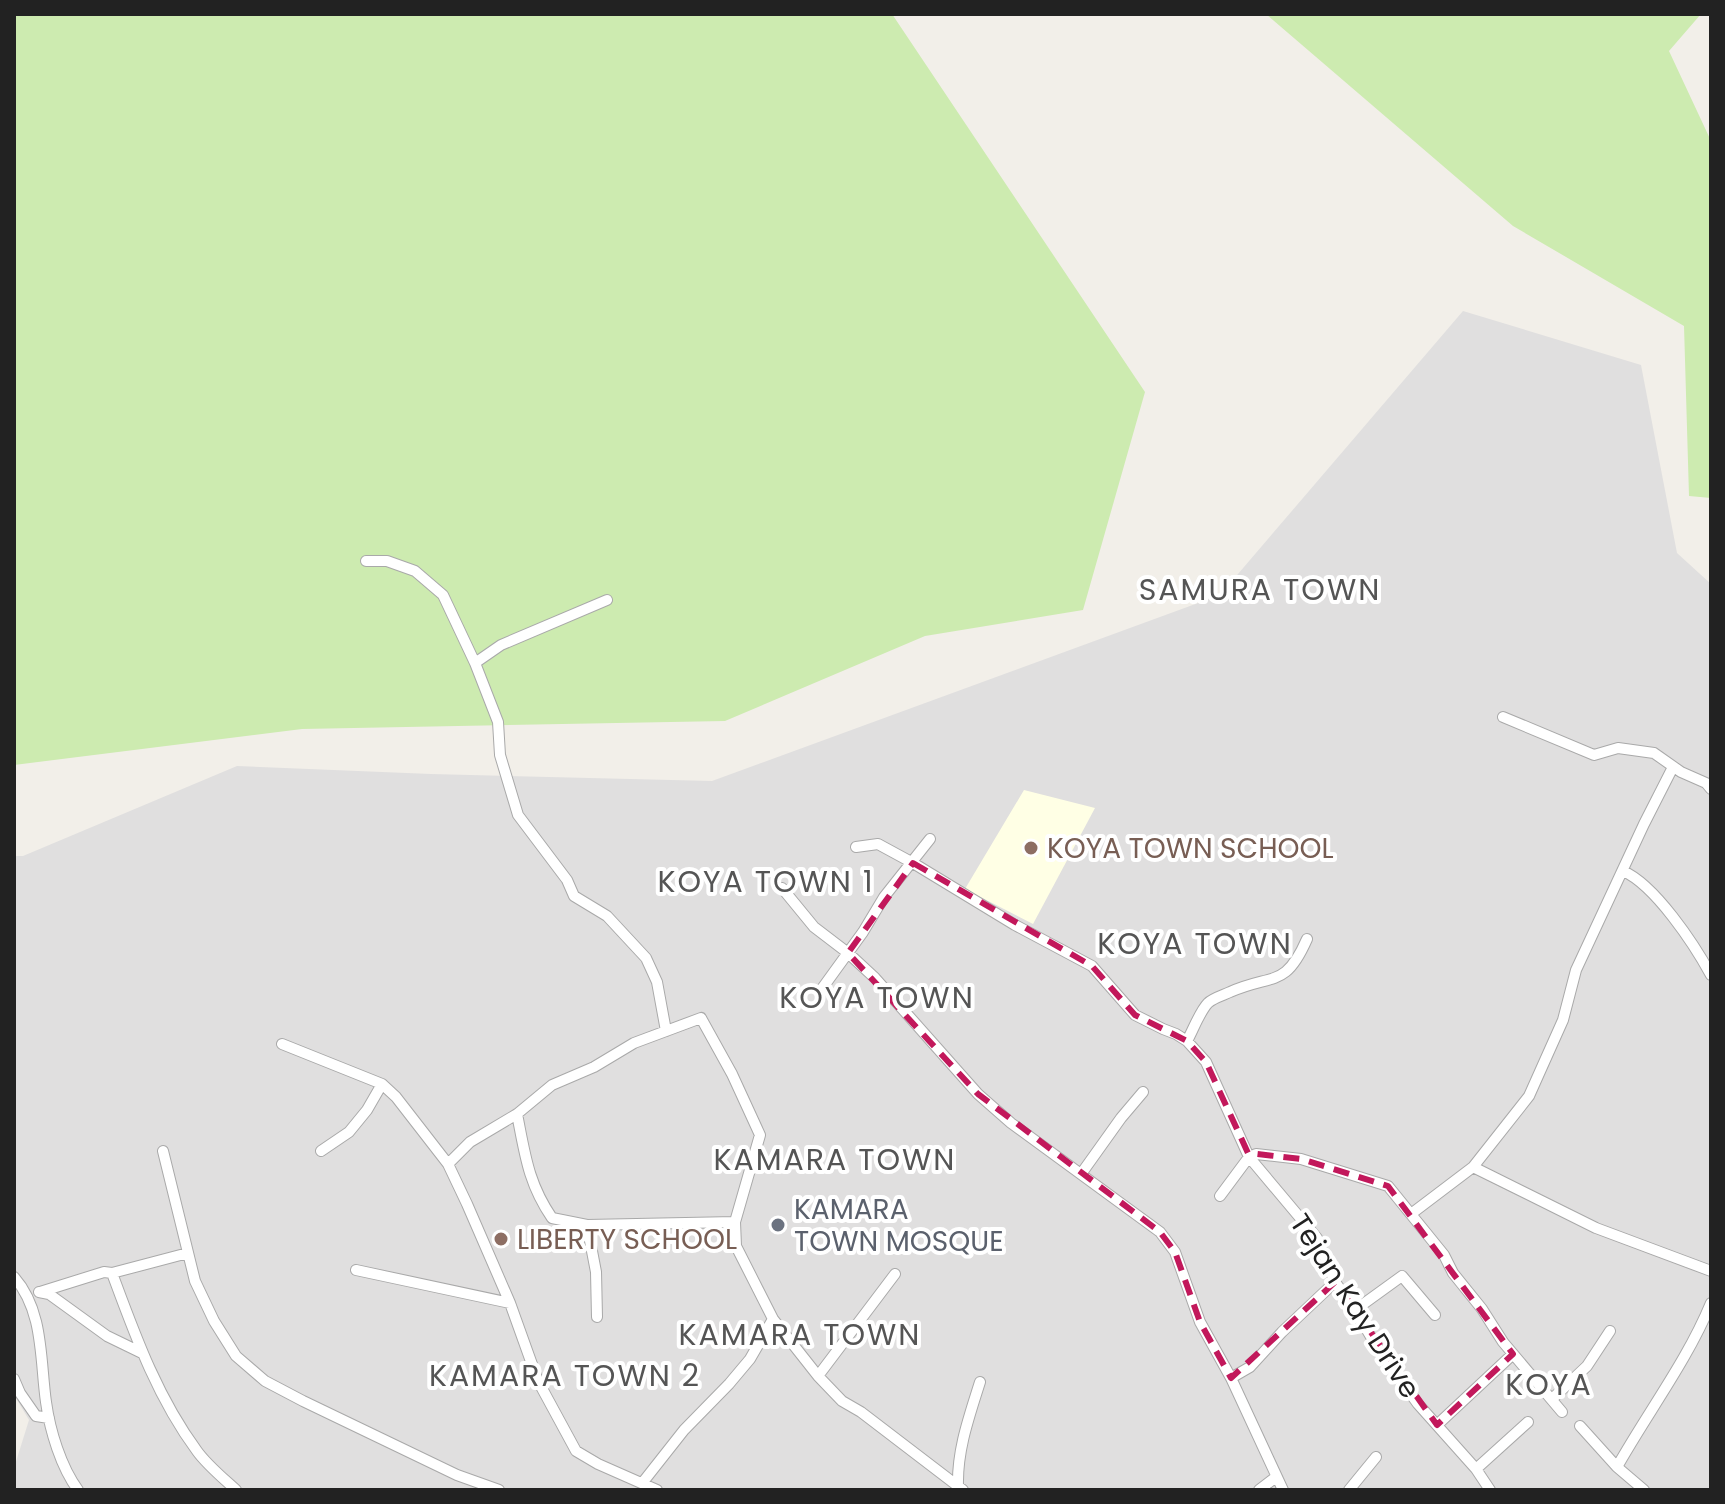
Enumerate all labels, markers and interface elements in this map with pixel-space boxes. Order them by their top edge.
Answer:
district label: SAMURA TOWN [1139,568,1381,611]
place label: KOYA TOWN SCHOOL [1047,829,1334,868]
marker: KOYA TOWN SCHOOL [1022,839,1040,857]
district label: KOYA TOWN 1 [657,860,875,903]
district label: KOYA TOWN [1097,922,1293,965]
district label: KOYA TOWN [779,976,975,1019]
district label: KAMARA TOWN [714,1138,956,1181]
place label: KAMARA TOWN MOSQUE [794,1190,1004,1261]
street label: Tejan Kay Drive [1281,1206,1429,1406]
marker: KAMARA TOWN MOSQUE [769,1216,787,1234]
place label: LIBERTY SCHOOL [517,1220,737,1259]
marker: LIBERTY SCHOOL [492,1230,510,1248]
district label: KAMARA TOWN [679,1313,921,1356]
district label: KAMARA TOWN 2 [429,1354,701,1397]
district label: KOYA [1505,1363,1593,1406]

